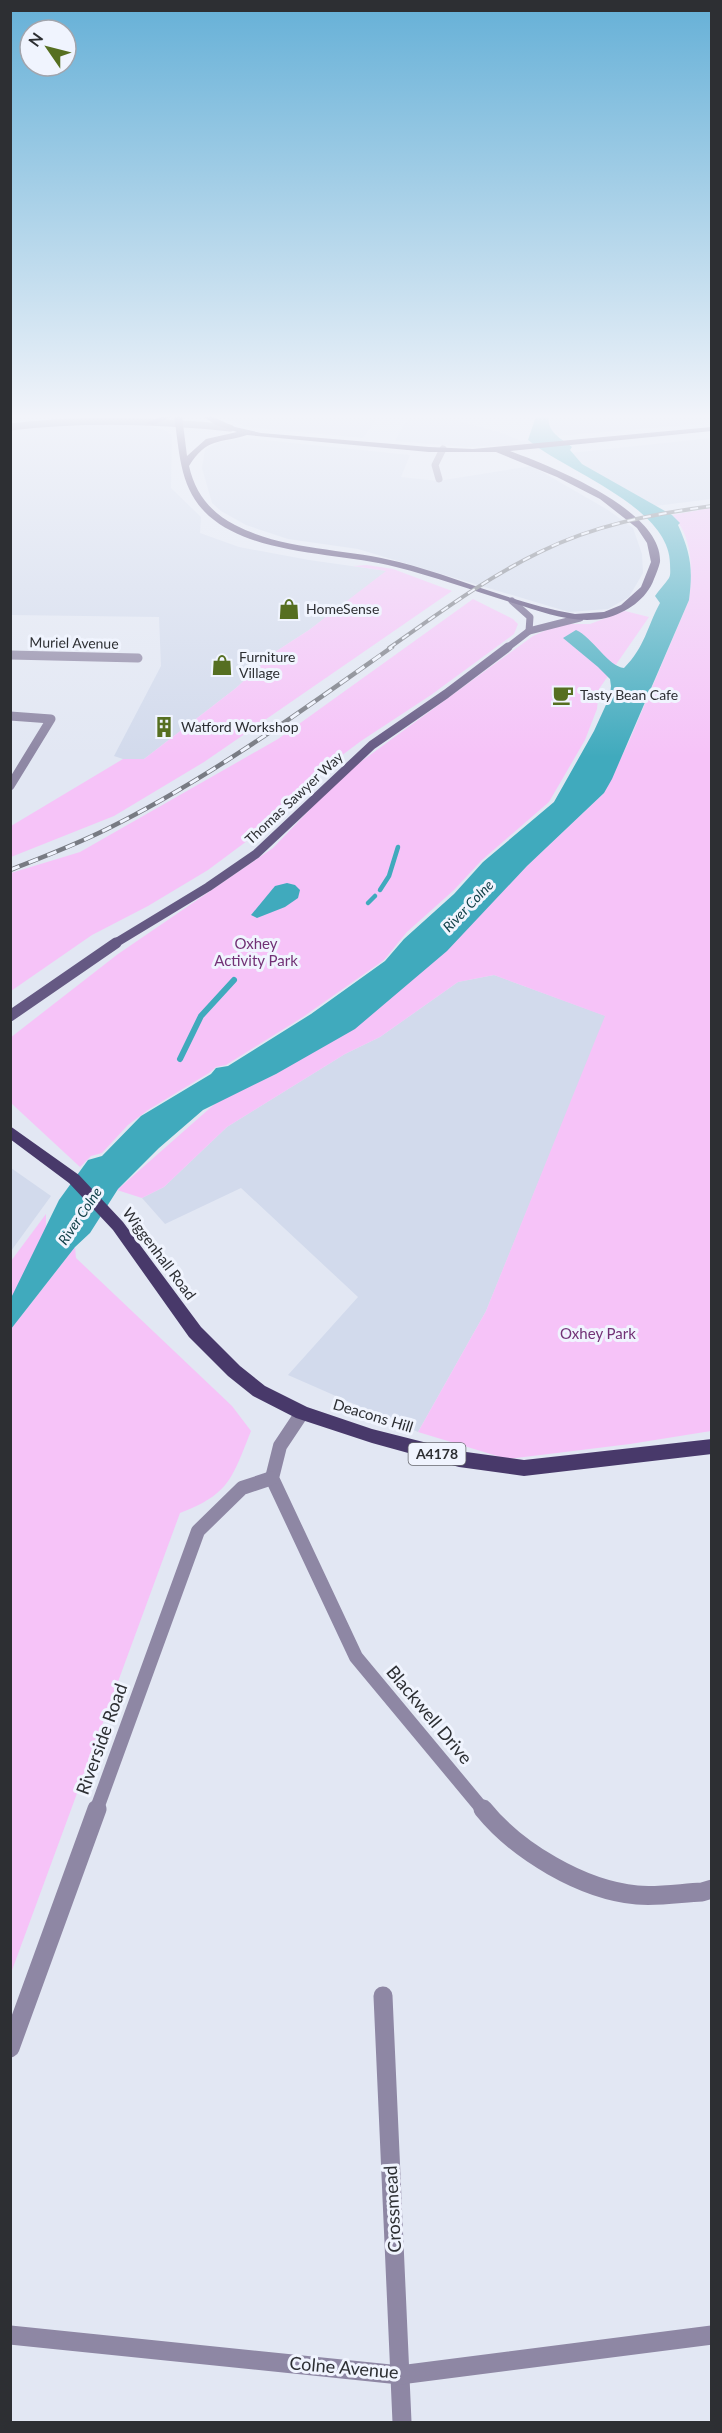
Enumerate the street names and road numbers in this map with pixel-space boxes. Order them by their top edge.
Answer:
street label: Muriel Avenue [29,633,119,652]
street label: Thomas Sawyer Way [241,747,347,847]
street label: Wiggenhall Road [119,1204,200,1303]
street label: Deacons Hill [331,1394,416,1436]
road number: A4178 [408,1443,466,1465]
street label: Blackwell Drive [382,1661,477,1768]
street label: Riverside Road [71,1680,131,1797]
street label: Crossmead [379,2165,405,2253]
street label: Colne Avenue [289,2351,400,2383]

